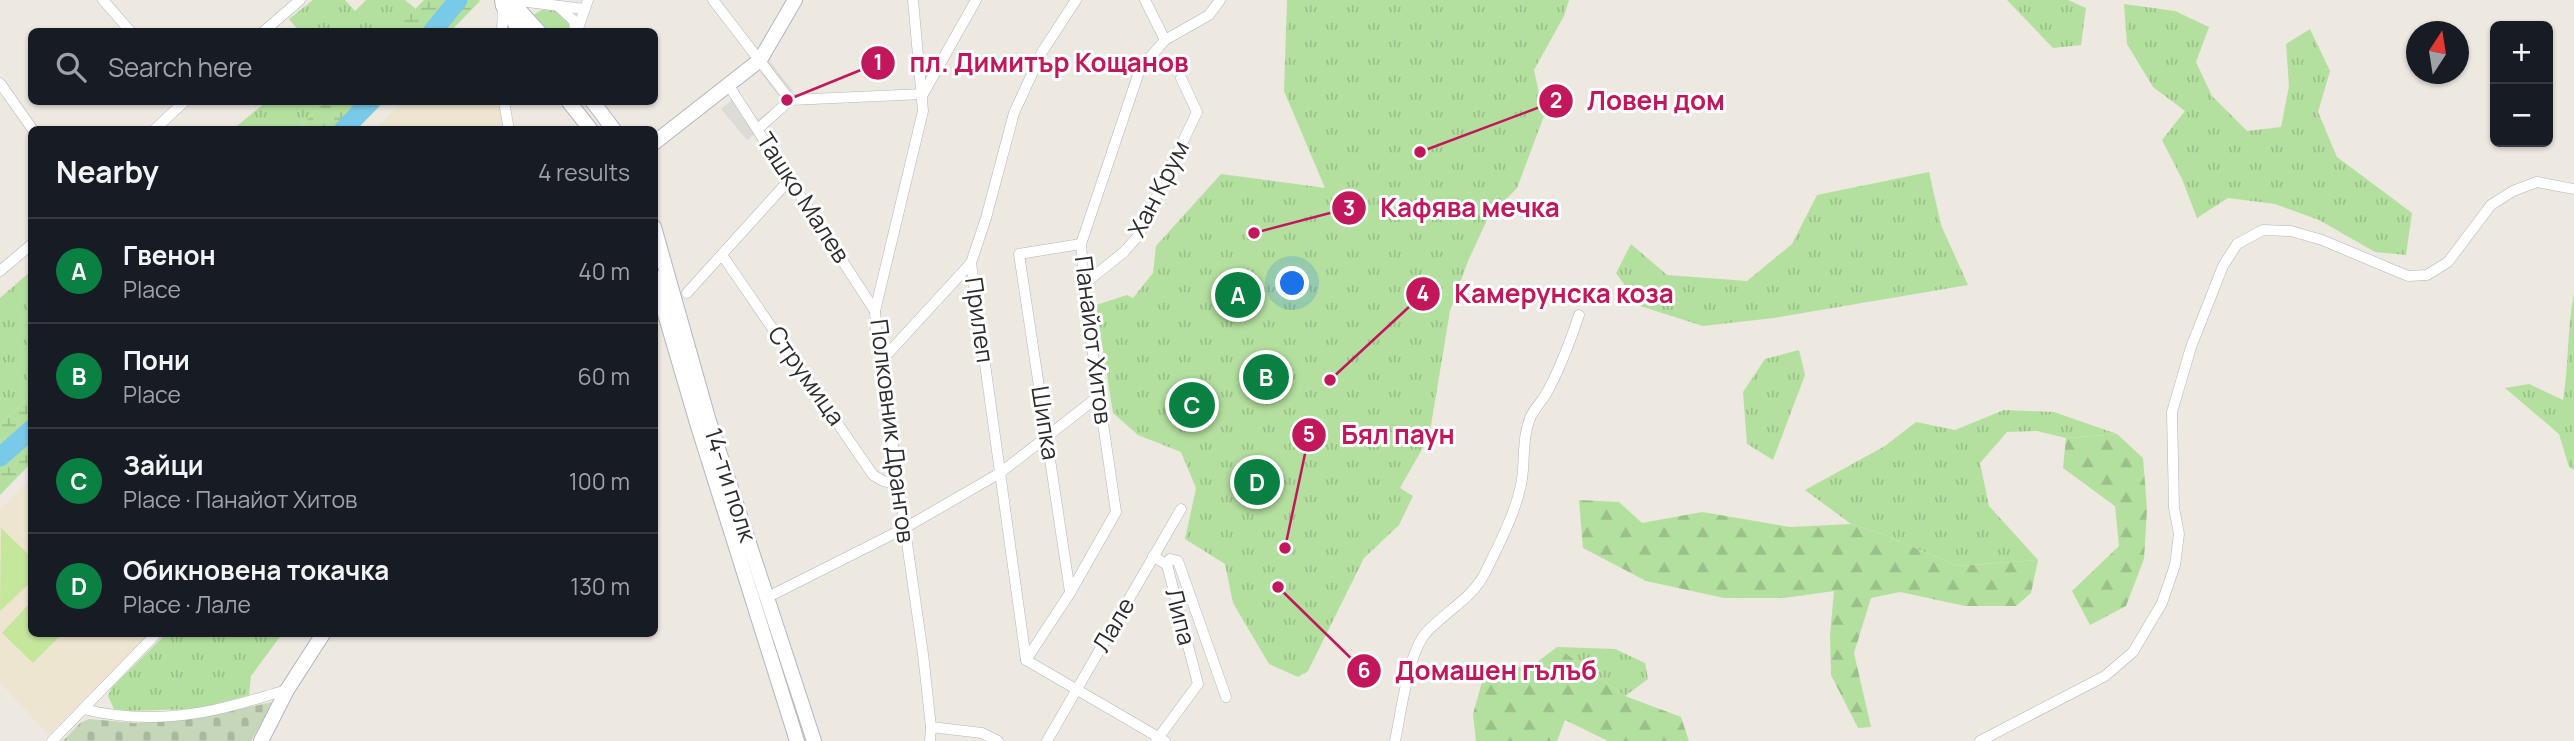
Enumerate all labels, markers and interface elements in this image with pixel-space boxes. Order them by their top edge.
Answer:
north arrow [2406,21,2469,84]
map controls [2490,21,2553,147]
button: + [2490,21,2553,84]
search box [28,28,658,105]
callout: пл. Димитър Кощанов [860,39,1202,86]
text: пл. Димитър Кощанов [909,44,1189,80]
icon: search [52,48,90,86]
text: 1 [873,48,883,76]
text: Search here [108,49,253,85]
callout: Ловен дом [1538,77,1739,124]
text: Ловен дом [1587,82,1725,118]
button: − [2490,84,2553,147]
text: 2 [1550,86,1562,114]
street label: Ташко Малев [750,126,859,269]
street label: Хан Крум [1119,134,1196,242]
text: Nearby [56,151,159,192]
text: 4 results [538,156,630,188]
callout: Кафява мечка [1331,185,1574,232]
text: Кафява мечка [1380,189,1560,225]
text: 3 [1343,194,1355,222]
text: Гвенон [123,237,216,273]
street label: Панайот Хитов [1068,254,1121,426]
text: A [71,255,87,287]
text: 40 m [578,255,630,287]
your location [1275,266,1309,300]
pin: A [1215,269,1261,321]
callout: Камерунска коза [1406,270,1688,317]
text: Place [123,273,181,305]
street label: Прилеп [958,275,1003,365]
text: Камерунска коза [1454,275,1674,311]
text: 4 [1417,279,1429,307]
street label: Полковник Дрангов [863,317,924,545]
street label: Струмица [761,319,853,431]
text: Пони [123,342,190,378]
pin: B [1243,351,1289,403]
text: B [72,360,86,392]
text: 60 m [578,360,630,392]
text: Place [123,378,181,410]
pin: C [1169,379,1215,431]
street label: Шипка [1024,383,1069,462]
callout: Бял паун [1292,411,1468,458]
text: Бял паун [1341,416,1455,452]
text: 5 [1303,420,1315,448]
street label: 14-ти полк [698,423,766,547]
text: Зайци [123,447,203,483]
pin: D [1234,456,1280,508]
text: C [71,465,88,497]
text: 100 m [569,465,630,497]
text: Place · Панайот Хитов [123,483,357,515]
text: Обикновена токачка [123,552,389,588]
text: D [71,570,87,602]
text: 130 m [570,570,630,602]
street label: Липа [1158,585,1204,648]
text: Place · Лале [123,588,251,620]
street label: Лале [1084,591,1141,658]
callout: Домашен гълъб [1346,647,1611,694]
text: Домашен гълъб [1395,652,1597,688]
text: 6 [1357,656,1371,684]

